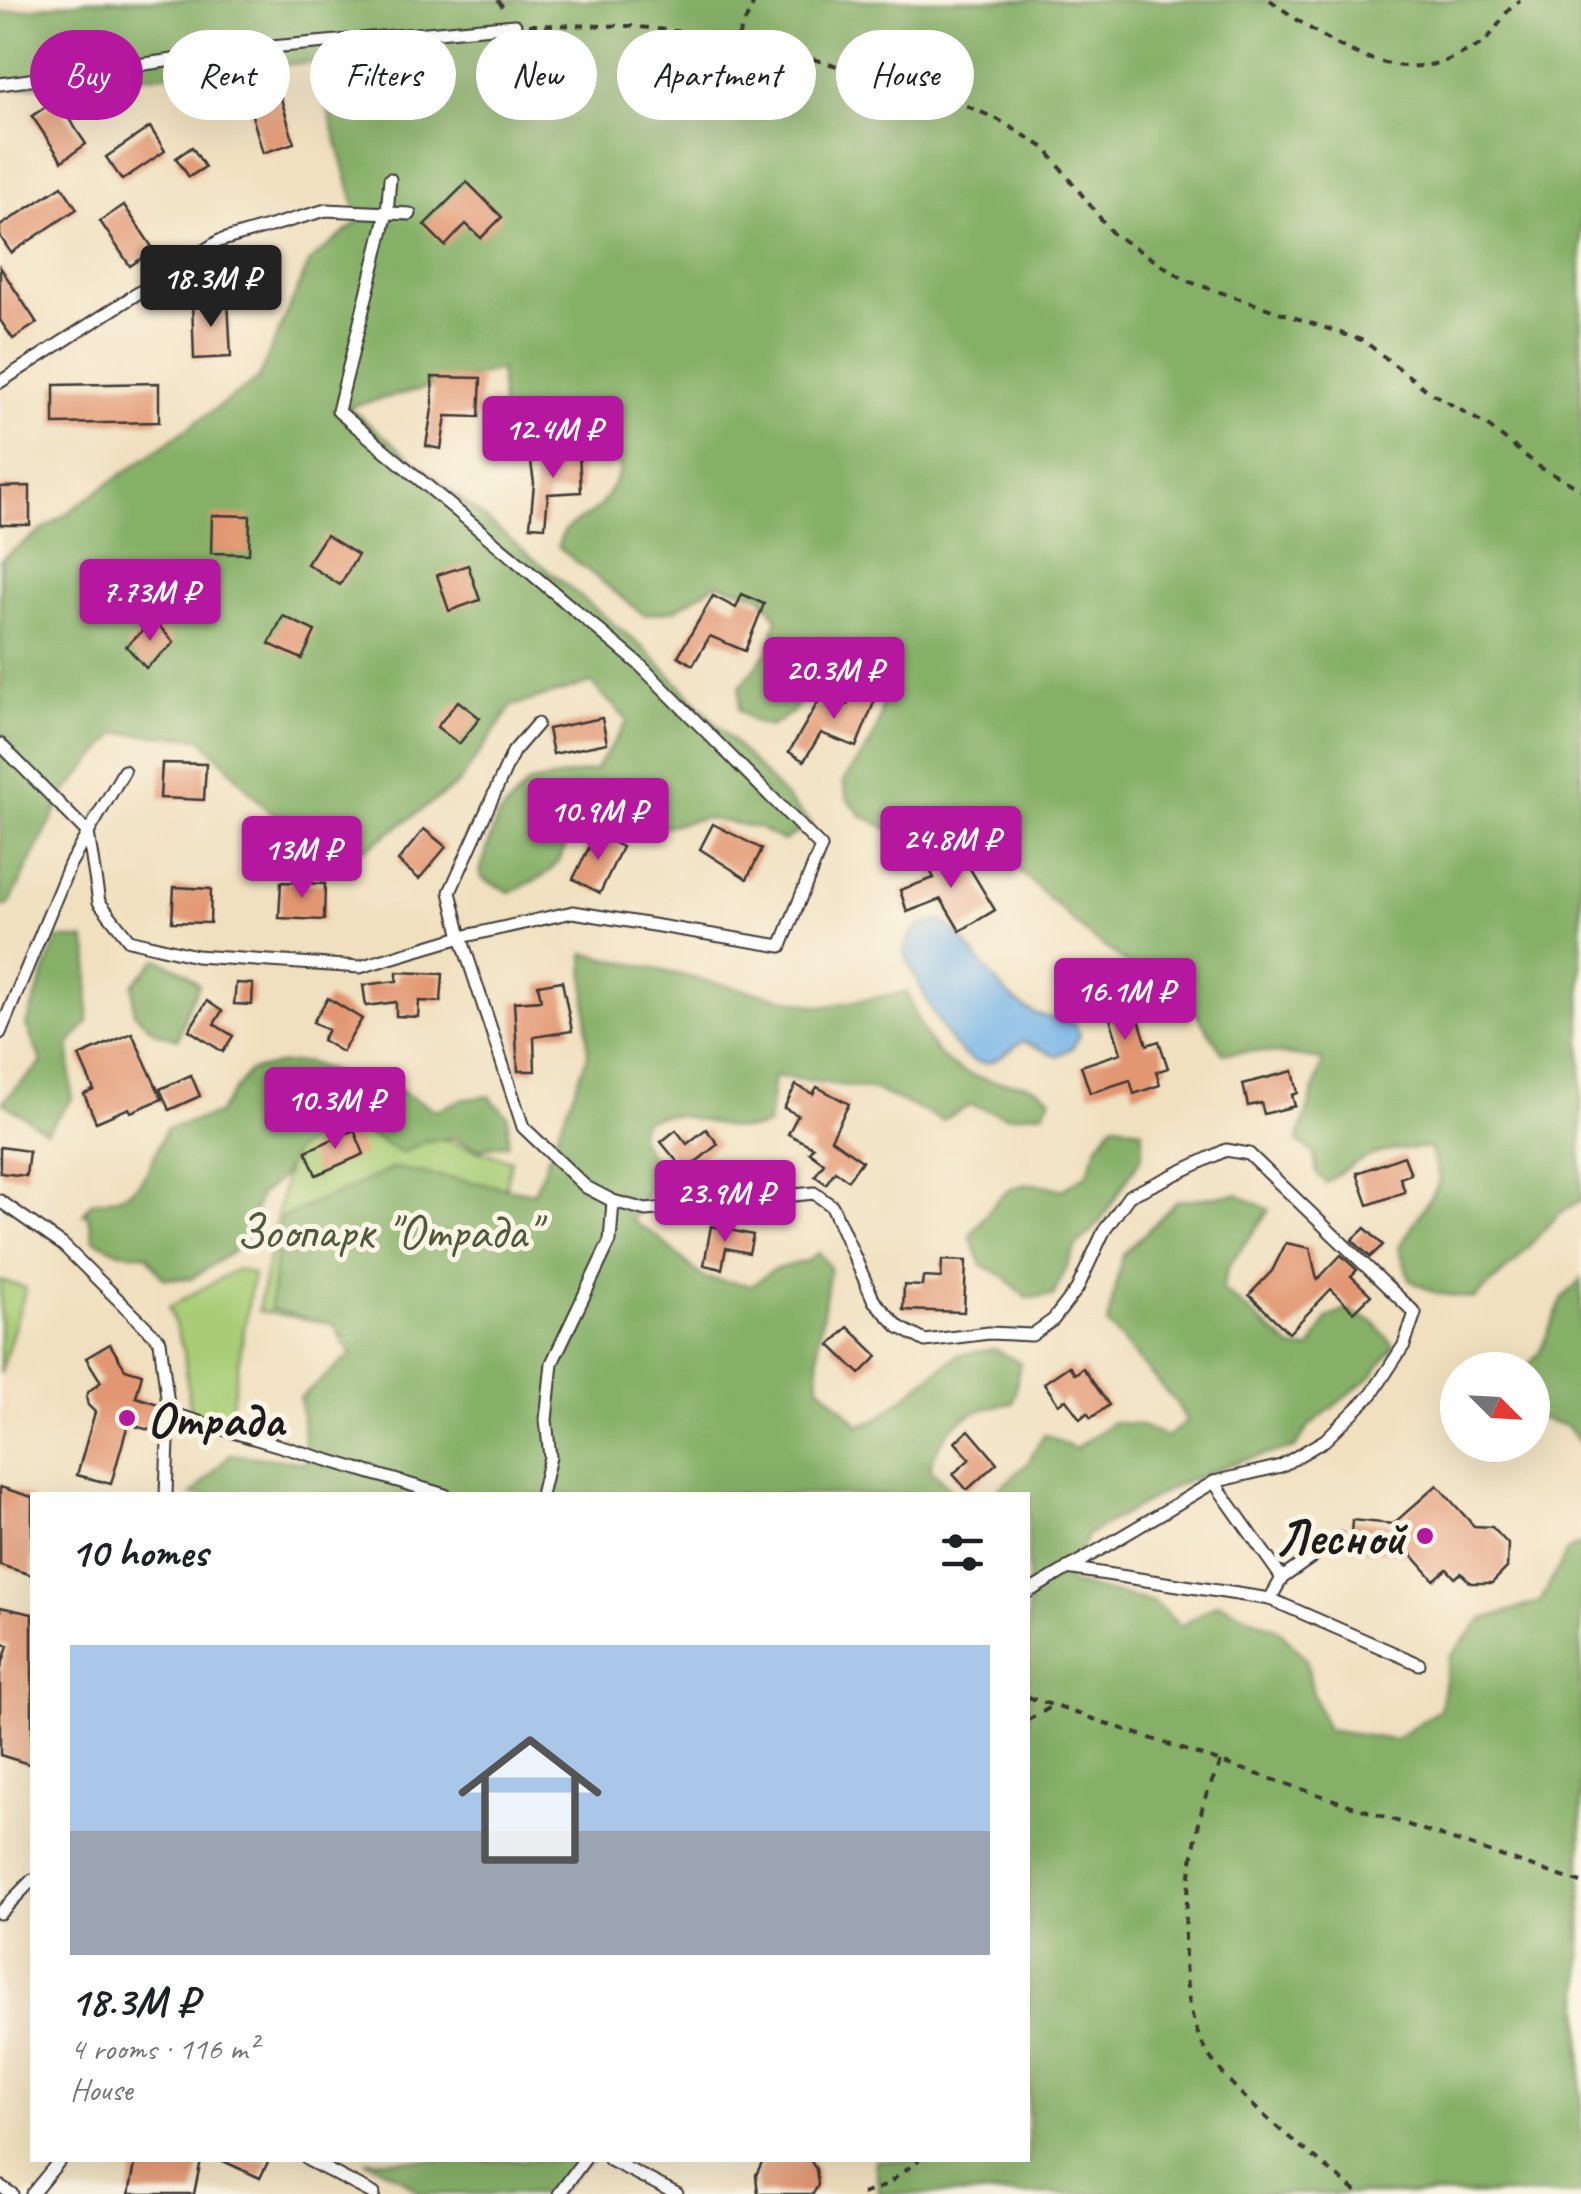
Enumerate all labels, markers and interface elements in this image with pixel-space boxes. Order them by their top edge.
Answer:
chip: Buy [30,30,143,120]
chip: Rent [163,30,290,120]
chip: Filters [310,30,456,120]
chip: New [476,30,597,120]
chip: Apartment [617,30,816,120]
chip: House [836,30,974,120]
pin: 18.3M ₽ [119,245,303,330]
text: 18.3M ₽ [162,257,260,298]
pin: 12.4M ₽ [461,396,645,481]
text: 12.4M ₽ [504,408,602,449]
pin: 7.73M ₽ [58,559,242,644]
text: 7.73M ₽ [102,571,198,612]
pin: 20.3M ₽ [742,637,926,722]
text: 20.3M ₽ [785,649,883,690]
pin: 10.9M ₽ [506,778,690,863]
text: 10.9M ₽ [550,790,646,831]
pin: 24.8M ₽ [859,806,1043,891]
pin: 13M ₽ [232,816,372,901]
text: 24.8M ₽ [902,818,1000,859]
text: 13M ₽ [264,828,340,869]
pin: 16.1M ₽ [1033,958,1217,1043]
text: 16.1M ₽ [1076,970,1174,1011]
pin: 10.3M ₽ [243,1067,427,1152]
text: 10.3M ₽ [286,1079,384,1120]
pin: 23.9M ₽ [633,1160,817,1245]
text: 23.9M ₽ [677,1172,773,1213]
park label: Зоопарк "Отрада" [236,1200,547,1263]
north arrow [1440,1352,1550,1462]
map controls [1440,1352,1550,1462]
place label: Отрада [147,1388,287,1451]
marker: Отрада [116,1407,138,1429]
place label: Лесной [1275,1506,1409,1569]
icon: filters [935,1525,990,1580]
marker: Лесной [1414,1525,1436,1547]
text: 10 homes [70,1526,207,1579]
icon: home [440,1710,620,1890]
text: 18.3M ₽ [70,1975,198,2028]
text: 4 rooms · 116 m² [70,2028,257,2069]
text: House [70,2069,132,2110]

